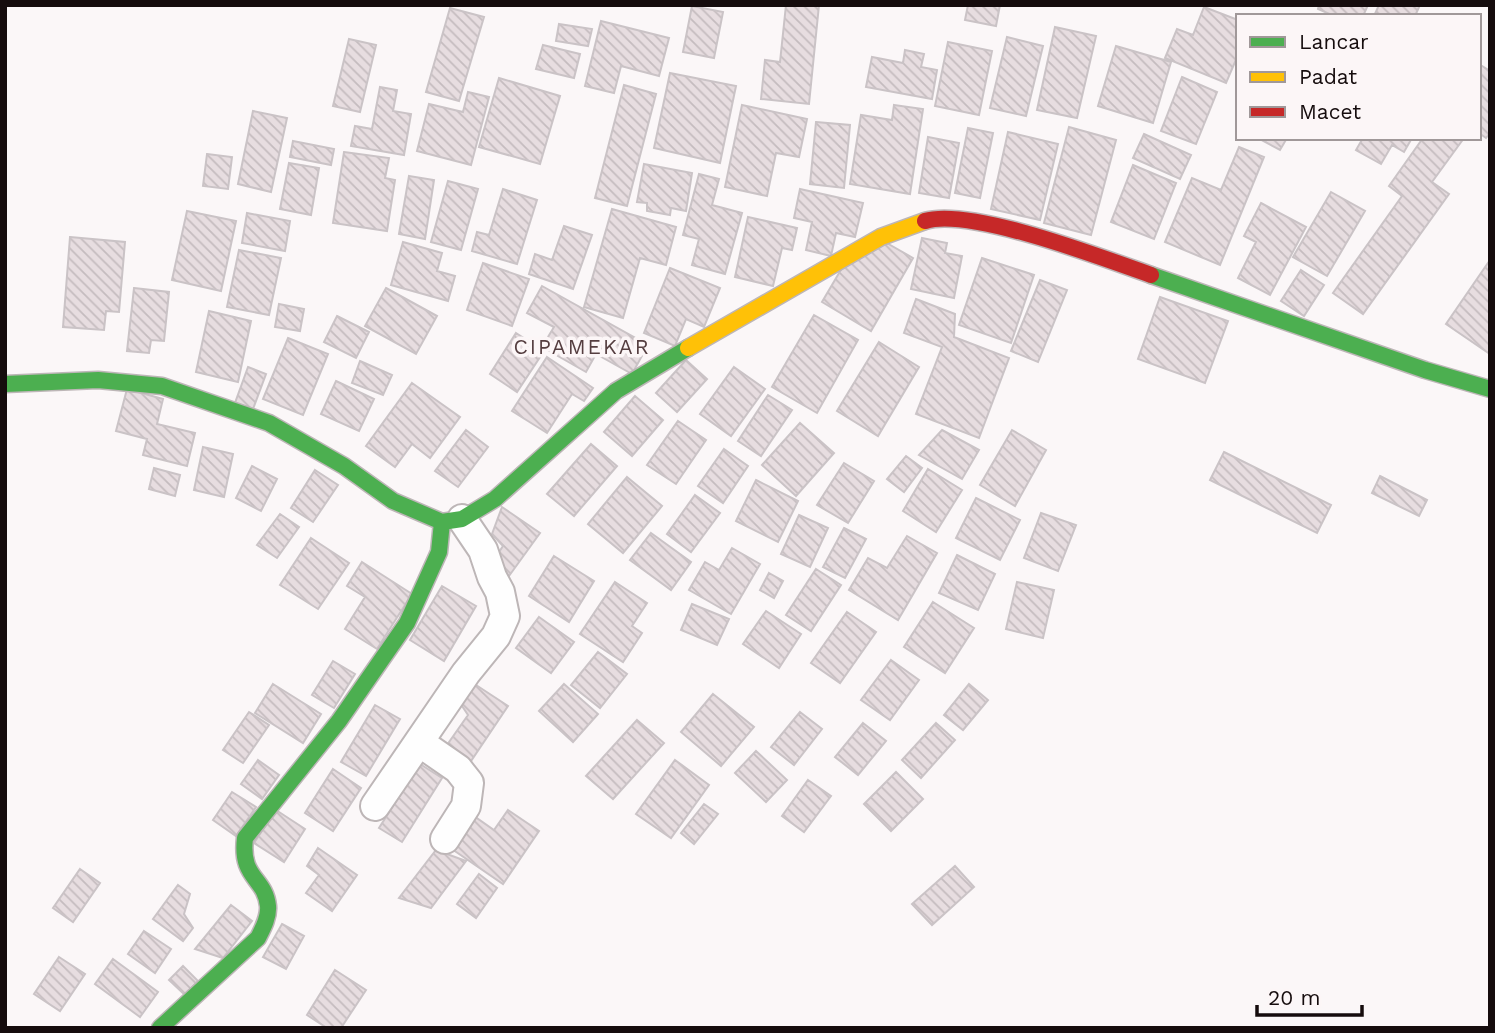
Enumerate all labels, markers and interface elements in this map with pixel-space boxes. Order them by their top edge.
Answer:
legend [1236,14,1481,140]
text: Lancar [1299,29,1369,54]
text: Padat [1299,64,1357,89]
text: Macet [1299,99,1361,124]
district label: CIPAMEKAR [513,334,651,359]
scale bar [1257,974,1362,1018]
text: 20 m [1268,985,1320,1010]

